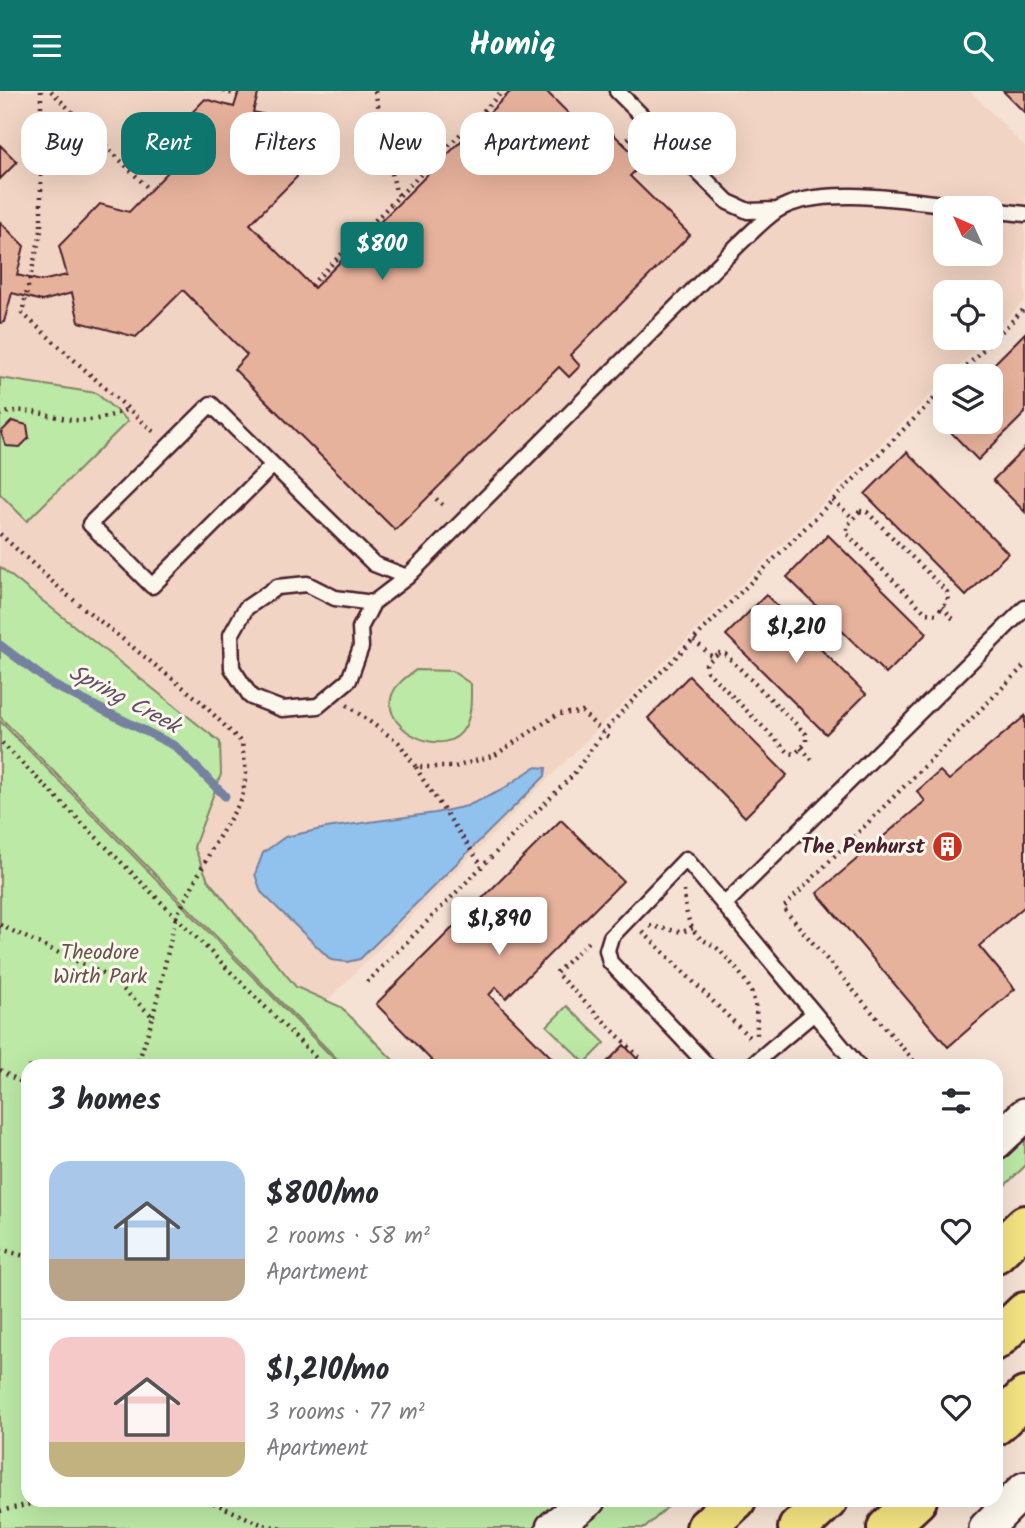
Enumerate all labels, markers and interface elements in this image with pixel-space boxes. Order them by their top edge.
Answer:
text: Homiq [469,20,556,71]
icon: menu [28,27,66,65]
icon: search [959,27,997,65]
chip: Buy [21,112,107,175]
chip: Rent [121,112,216,175]
chip: Filters [230,112,340,175]
chip: New [354,112,446,175]
chip: Apartment [460,112,614,175]
chip: House [628,112,736,175]
north arrow [933,196,1003,266]
map controls [933,196,1003,434]
pin: $800 [341,223,423,282]
text: $800 [357,227,407,263]
button: locate [933,280,1003,350]
button: layers [933,364,1003,434]
pin: $1,210 [739,605,853,665]
text: $1,210 [767,610,825,646]
water label: Spring Creek [62,656,189,746]
building icon: The Penhurst [931,830,965,864]
place label: The Penhurst [801,831,926,864]
pin: $1,890 [442,897,556,957]
text: $1,890 [467,902,531,938]
park label: Theodore Wirth Park [53,937,147,994]
text: 3 homes [49,1077,161,1125]
icon: filters [937,1082,975,1120]
text: $800/mo [266,1171,379,1219]
icon: home [105,1189,189,1273]
icon: heart [937,1212,975,1250]
text: 2 rooms · 58 m² [266,1219,430,1255]
text: Apartment [266,1255,368,1291]
text: $1,210/mo [266,1347,389,1395]
icon: home [105,1365,189,1449]
icon: heart [937,1388,975,1426]
text: 3 rooms · 77 m² [266,1395,425,1431]
text: Apartment [266,1431,368,1467]

